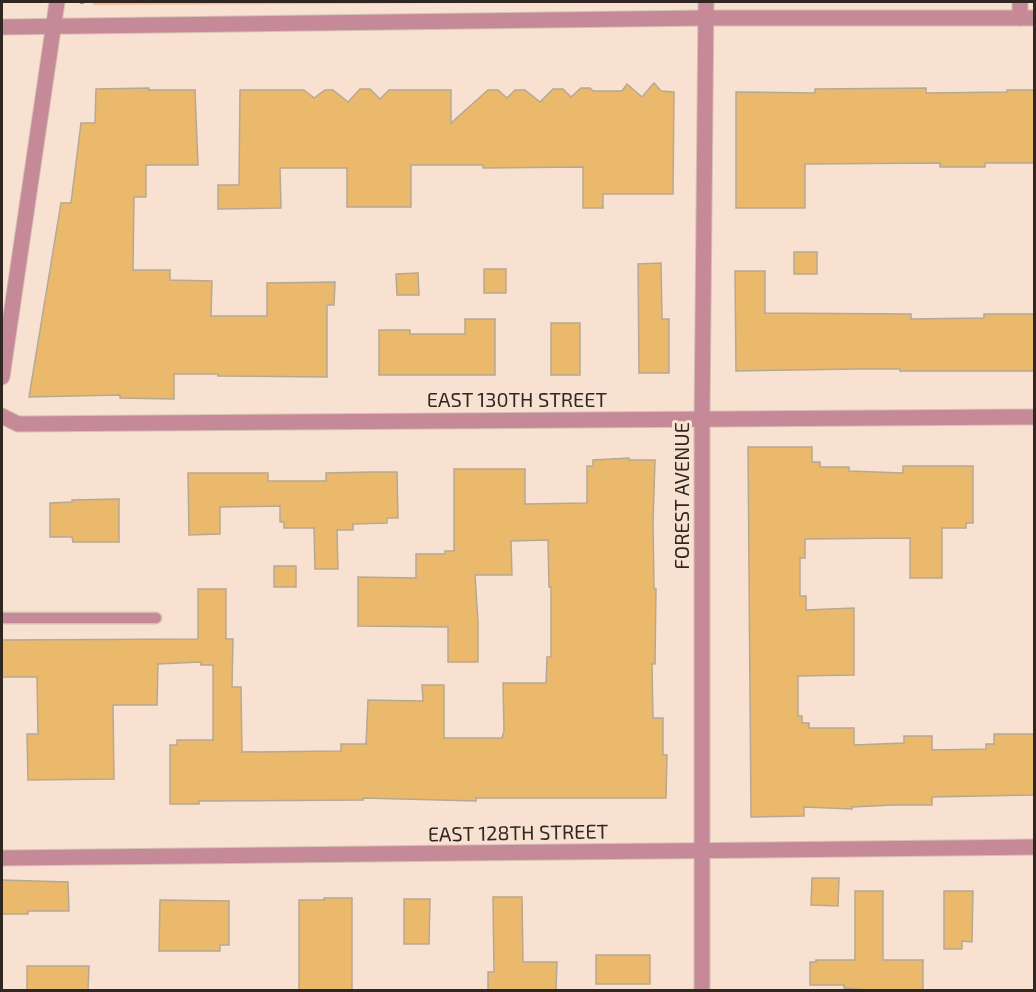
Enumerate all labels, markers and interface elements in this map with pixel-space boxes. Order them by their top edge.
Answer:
street label: EAST 130TH STREET [427,387,608,411]
street label: FOREST AVENUE [669,422,693,570]
street label: EAST 128TH STREET [428,818,609,846]

